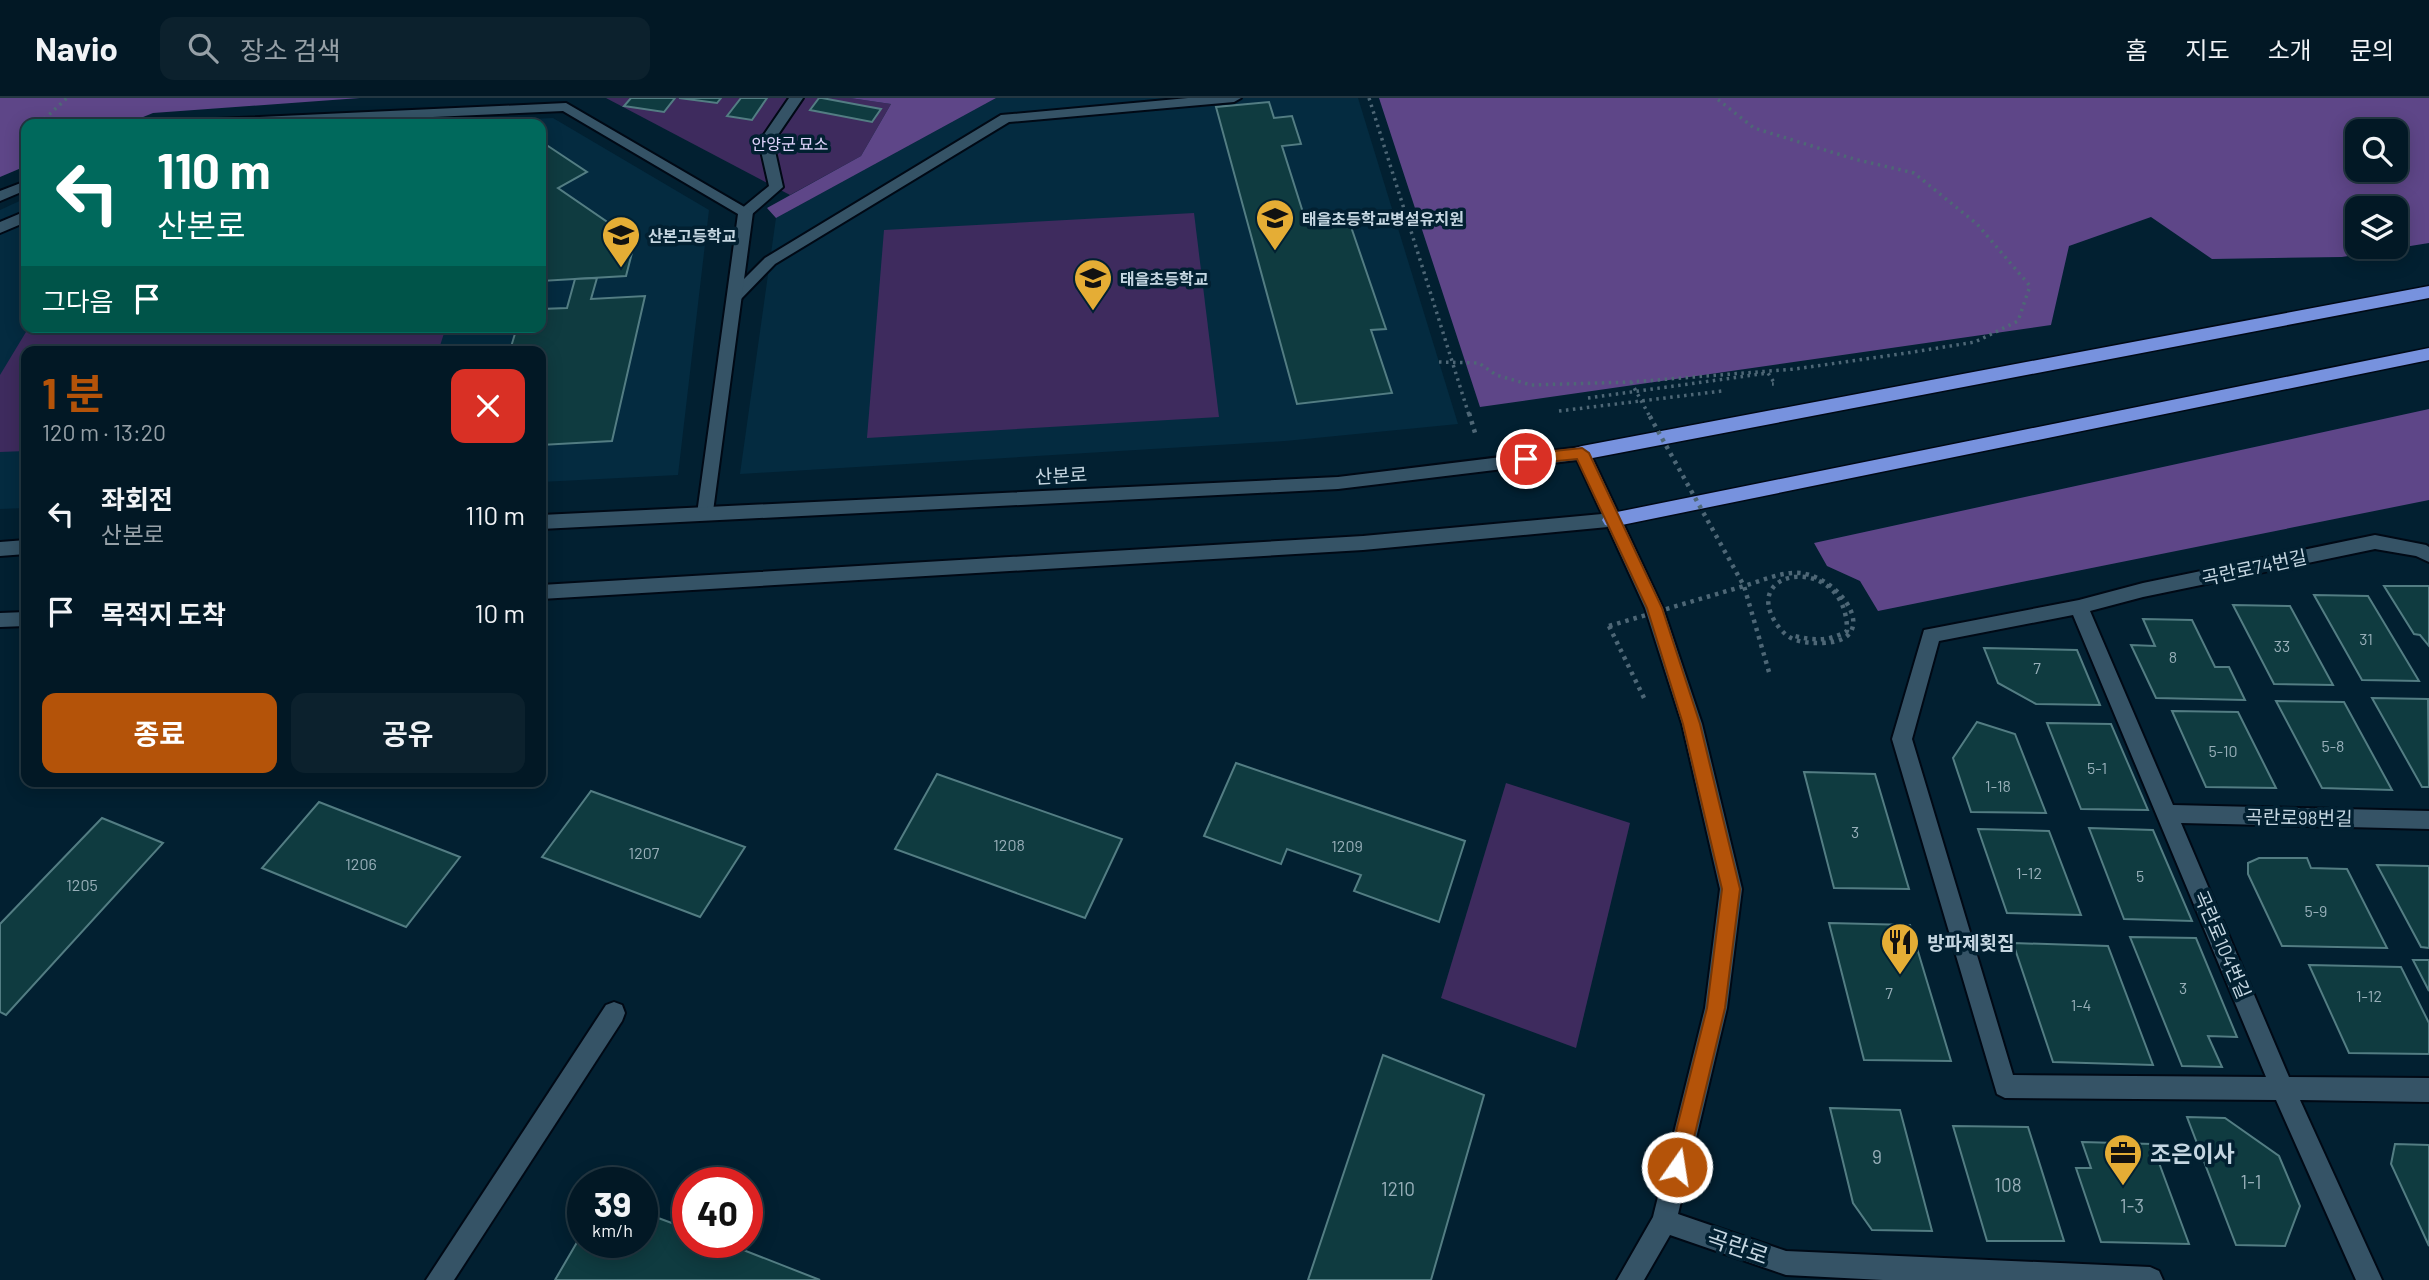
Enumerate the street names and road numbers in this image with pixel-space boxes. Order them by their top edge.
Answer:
street label: 산본로 [1034,462,1088,488]
street label: 곡란로74번길 [2199,545,2309,589]
street label: 곡란로98번길 [2245,805,2353,829]
street label: 곡란로104번길 [2190,886,2256,1002]
street label: 곡란로 [1703,1222,1773,1270]

